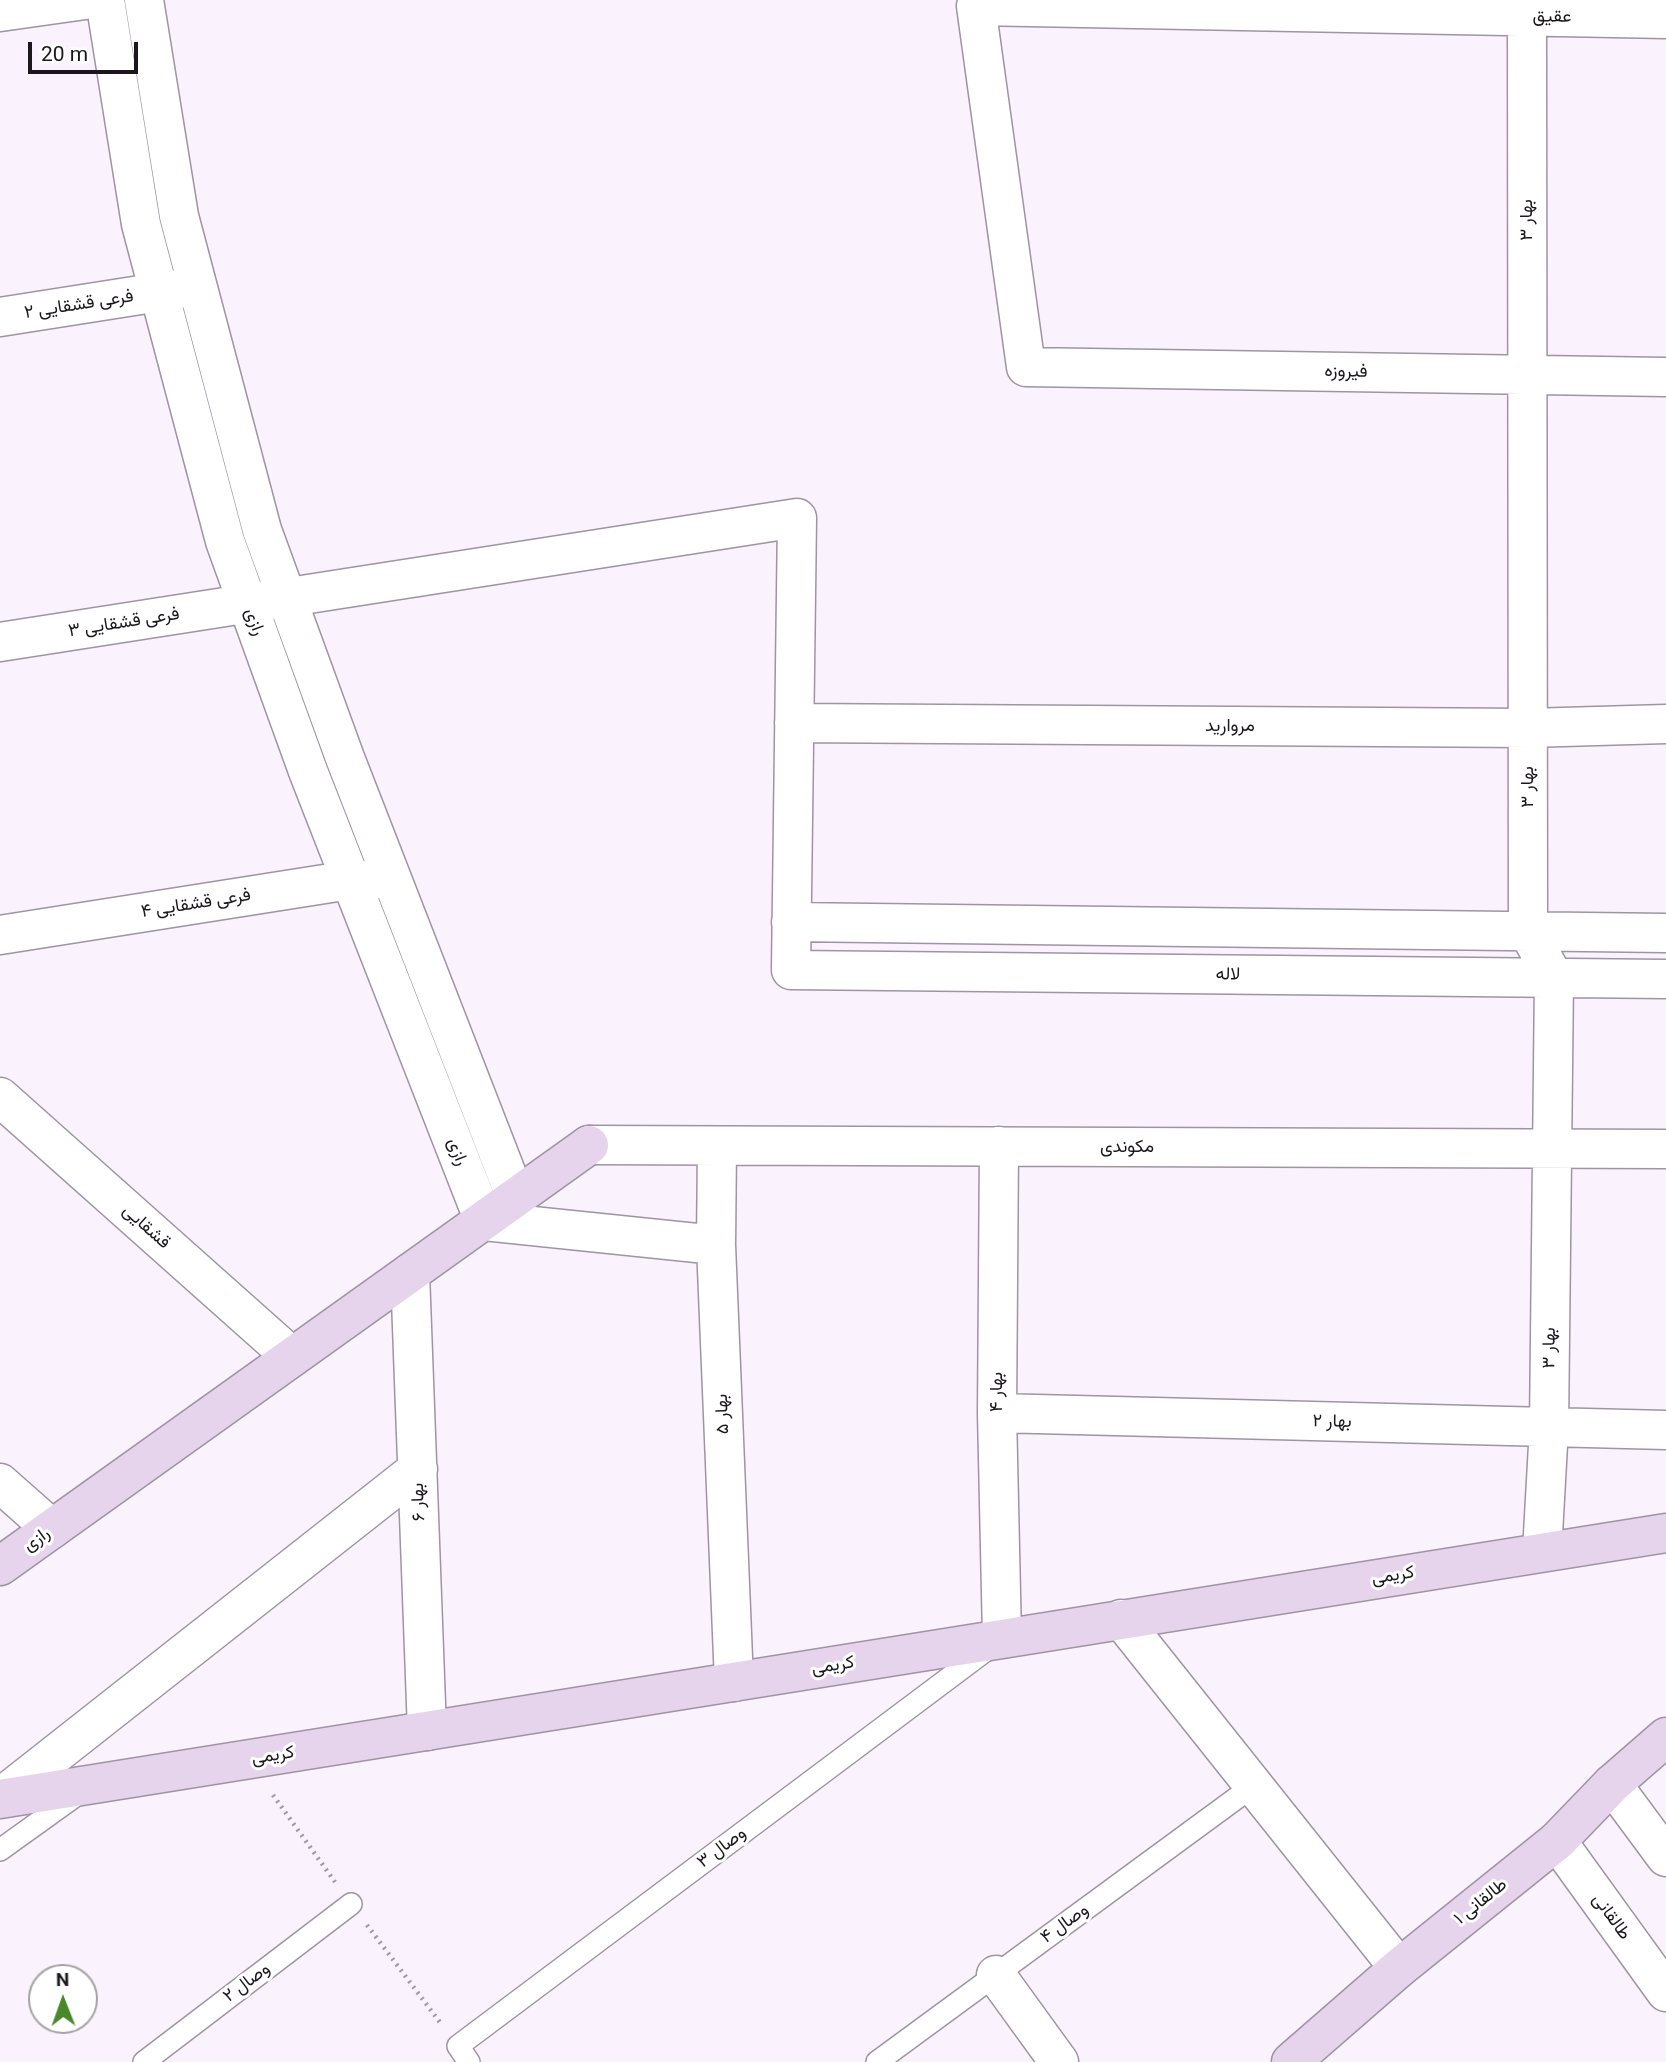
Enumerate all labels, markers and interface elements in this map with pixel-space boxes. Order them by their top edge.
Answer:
street label: عقیق [1532,6,1572,28]
scale bar [32,28,142,72]
text: 20 m [41,42,88,66]
street label: بهار ۳ [1516,199,1538,241]
street label: فرعی قشقایی ۲ [23,286,135,324]
street label: فیروزه [1324,361,1368,383]
street label: فرعی قشقایی ۳ [67,604,181,642]
street label: رازی [239,605,269,639]
street label: مروارید [1205,715,1255,737]
street label: بهار ۳ [1517,766,1539,808]
street label: فرعی قشقایی ۴ [140,885,252,923]
street label: لاله [1215,964,1241,986]
street label: رازی [442,1135,472,1169]
street label: مکوندی [1100,1136,1154,1158]
street label: قشقایی [118,1200,174,1254]
street label: بهار ۳ [1539,1327,1561,1369]
street label: بهار ۴ [986,1372,1008,1412]
street label: بهار ۵ [712,1394,734,1434]
street label: بهار ۲ [1312,1411,1352,1433]
street label: بهار ۶ [408,1482,430,1522]
street label: رازی [19,1523,55,1557]
street label: کریمی [1370,1562,1416,1590]
street label: کریمی [810,1652,856,1680]
street label: کریمی [250,1742,296,1770]
street label: وصال ۳ [693,1823,751,1873]
street label: طالقانی ۱ [1450,1874,1512,1930]
street label: طالقانی [1587,1890,1635,1944]
street label: وصال ۴ [1037,1899,1093,1949]
street label: وصال ۲ [219,1958,275,2008]
north arrow [28,1964,98,2034]
text: N [56,1968,70,1991]

